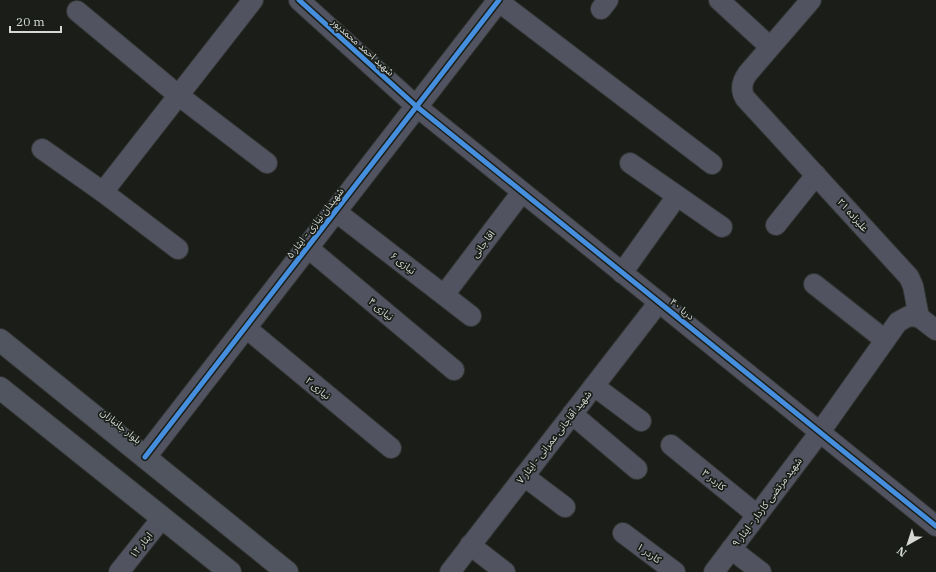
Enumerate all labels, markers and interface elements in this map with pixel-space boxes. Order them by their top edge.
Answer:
scale bar [10,8,61,34]
text: 20 m [16,14,45,29]
street label: شهید احمد محمدپور [328,15,397,79]
street label: شهیدان نیازی - ایثار ۵ [283,185,347,261]
street label: علیزاده ۲۱ [835,196,871,234]
street label: اقا جانی [468,228,498,260]
street label: نیازی ۶ [388,249,419,277]
street label: نیازی ۴ [366,295,396,323]
street label: دریا ۴۰ [667,295,697,323]
street label: نیازی ۲ [303,374,333,402]
street label: شهید آقاجانی عمرانی - ایثار ۷ [514,388,594,486]
street label: بلوار جانبازان [98,405,144,447]
street label: شهید مرتضی کاردار - ایثار ۹ [729,454,805,549]
street label: کاردر ۳ [699,466,729,494]
north arrow [888,524,928,564]
street label: ایثار ۱۲ [127,529,155,561]
street label: کاردر ۱ [634,540,664,567]
text: N [894,543,909,560]

